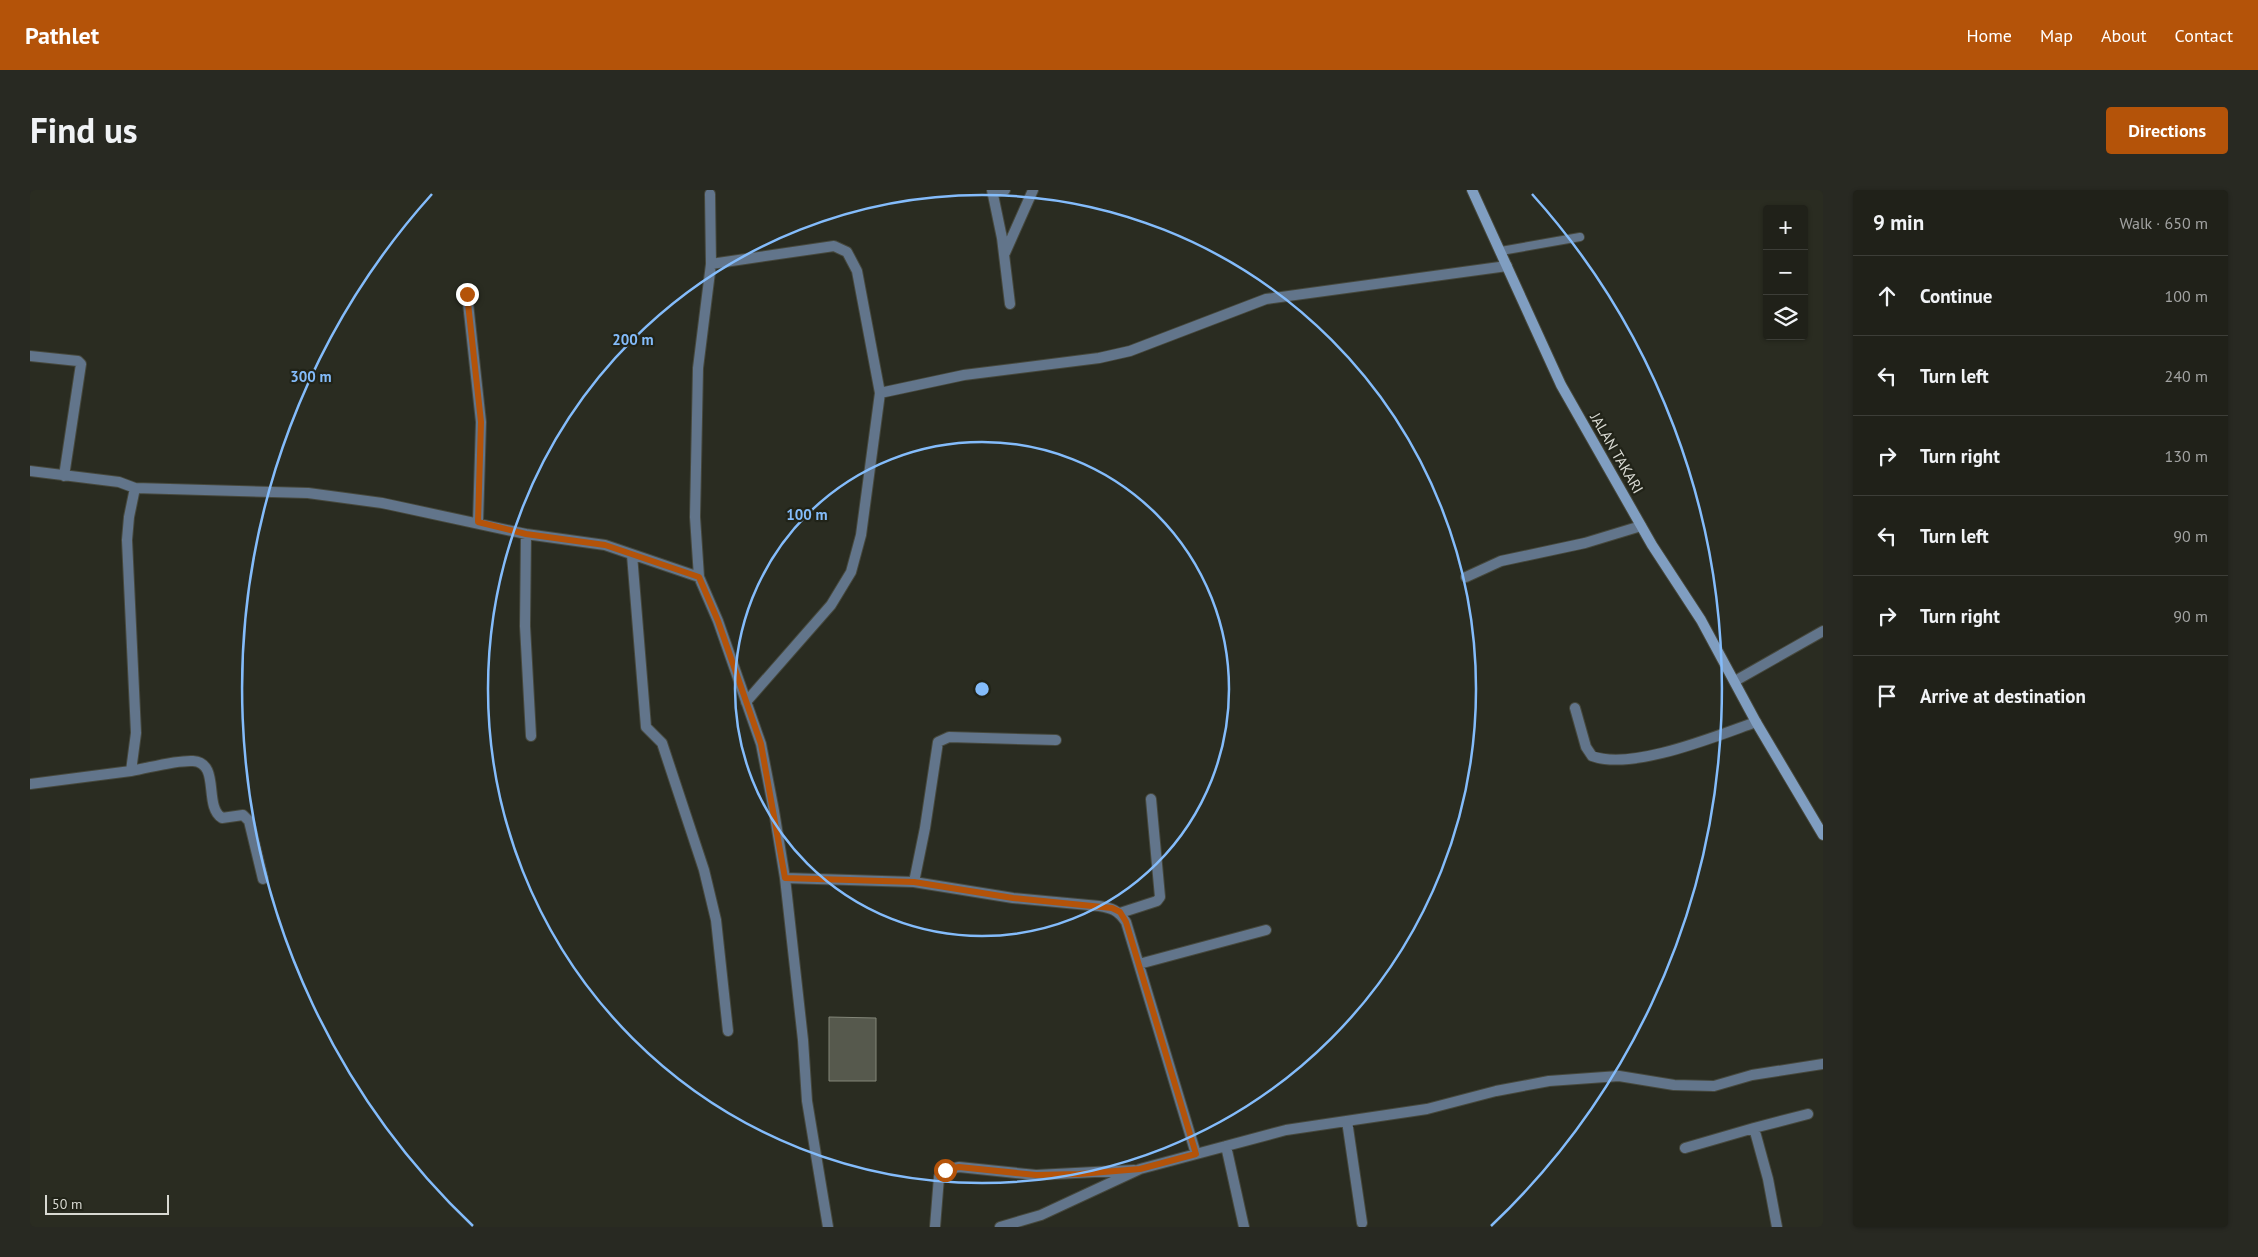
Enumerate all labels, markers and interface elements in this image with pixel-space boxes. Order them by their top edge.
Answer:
text: Pathlet [25,20,99,51]
text: Home [1966,24,2012,47]
text: Map [2040,24,2073,47]
text: About [2101,24,2147,47]
text: Contact [2175,24,2233,47]
text: Find us [30,107,138,153]
button: Directions [2106,107,2228,154]
map controls [1763,205,1808,340]
button: + [1763,205,1808,250]
text: 9 min [1873,209,1924,236]
text: Walk · 650 m [2119,213,2208,233]
button: − [1763,250,1808,295]
icon: ahead [1873,282,1901,310]
route end [456,283,479,306]
text: Continue [1920,284,1992,308]
text: 100 m [2165,286,2208,306]
button: layers [1763,295,1808,340]
text: 200 m [612,330,654,349]
icon: left [1873,362,1901,390]
text: Turn left [1920,364,1989,388]
text: 240 m [2165,366,2208,386]
text: 300 m [290,367,332,386]
street label: JALAN TAKARI [1586,408,1648,497]
icon: right [1873,442,1901,470]
text: Turn right [1920,444,2000,468]
text: 130 m [2165,446,2208,466]
text: 100 m [786,505,828,524]
icon: left [1873,522,1901,550]
text: Turn left [1920,524,1989,548]
text: 90 m [2173,526,2208,546]
icon: right [1873,602,1901,630]
text: Turn right [1920,604,2000,628]
text: 90 m [2173,606,2208,626]
centre of rings [973,680,991,698]
icon: arrive [1873,682,1901,710]
text: Arrive at destination [1920,684,2086,708]
route start [934,1159,957,1182]
scale bar [45,1192,169,1215]
text: 50 m [52,1195,82,1213]

